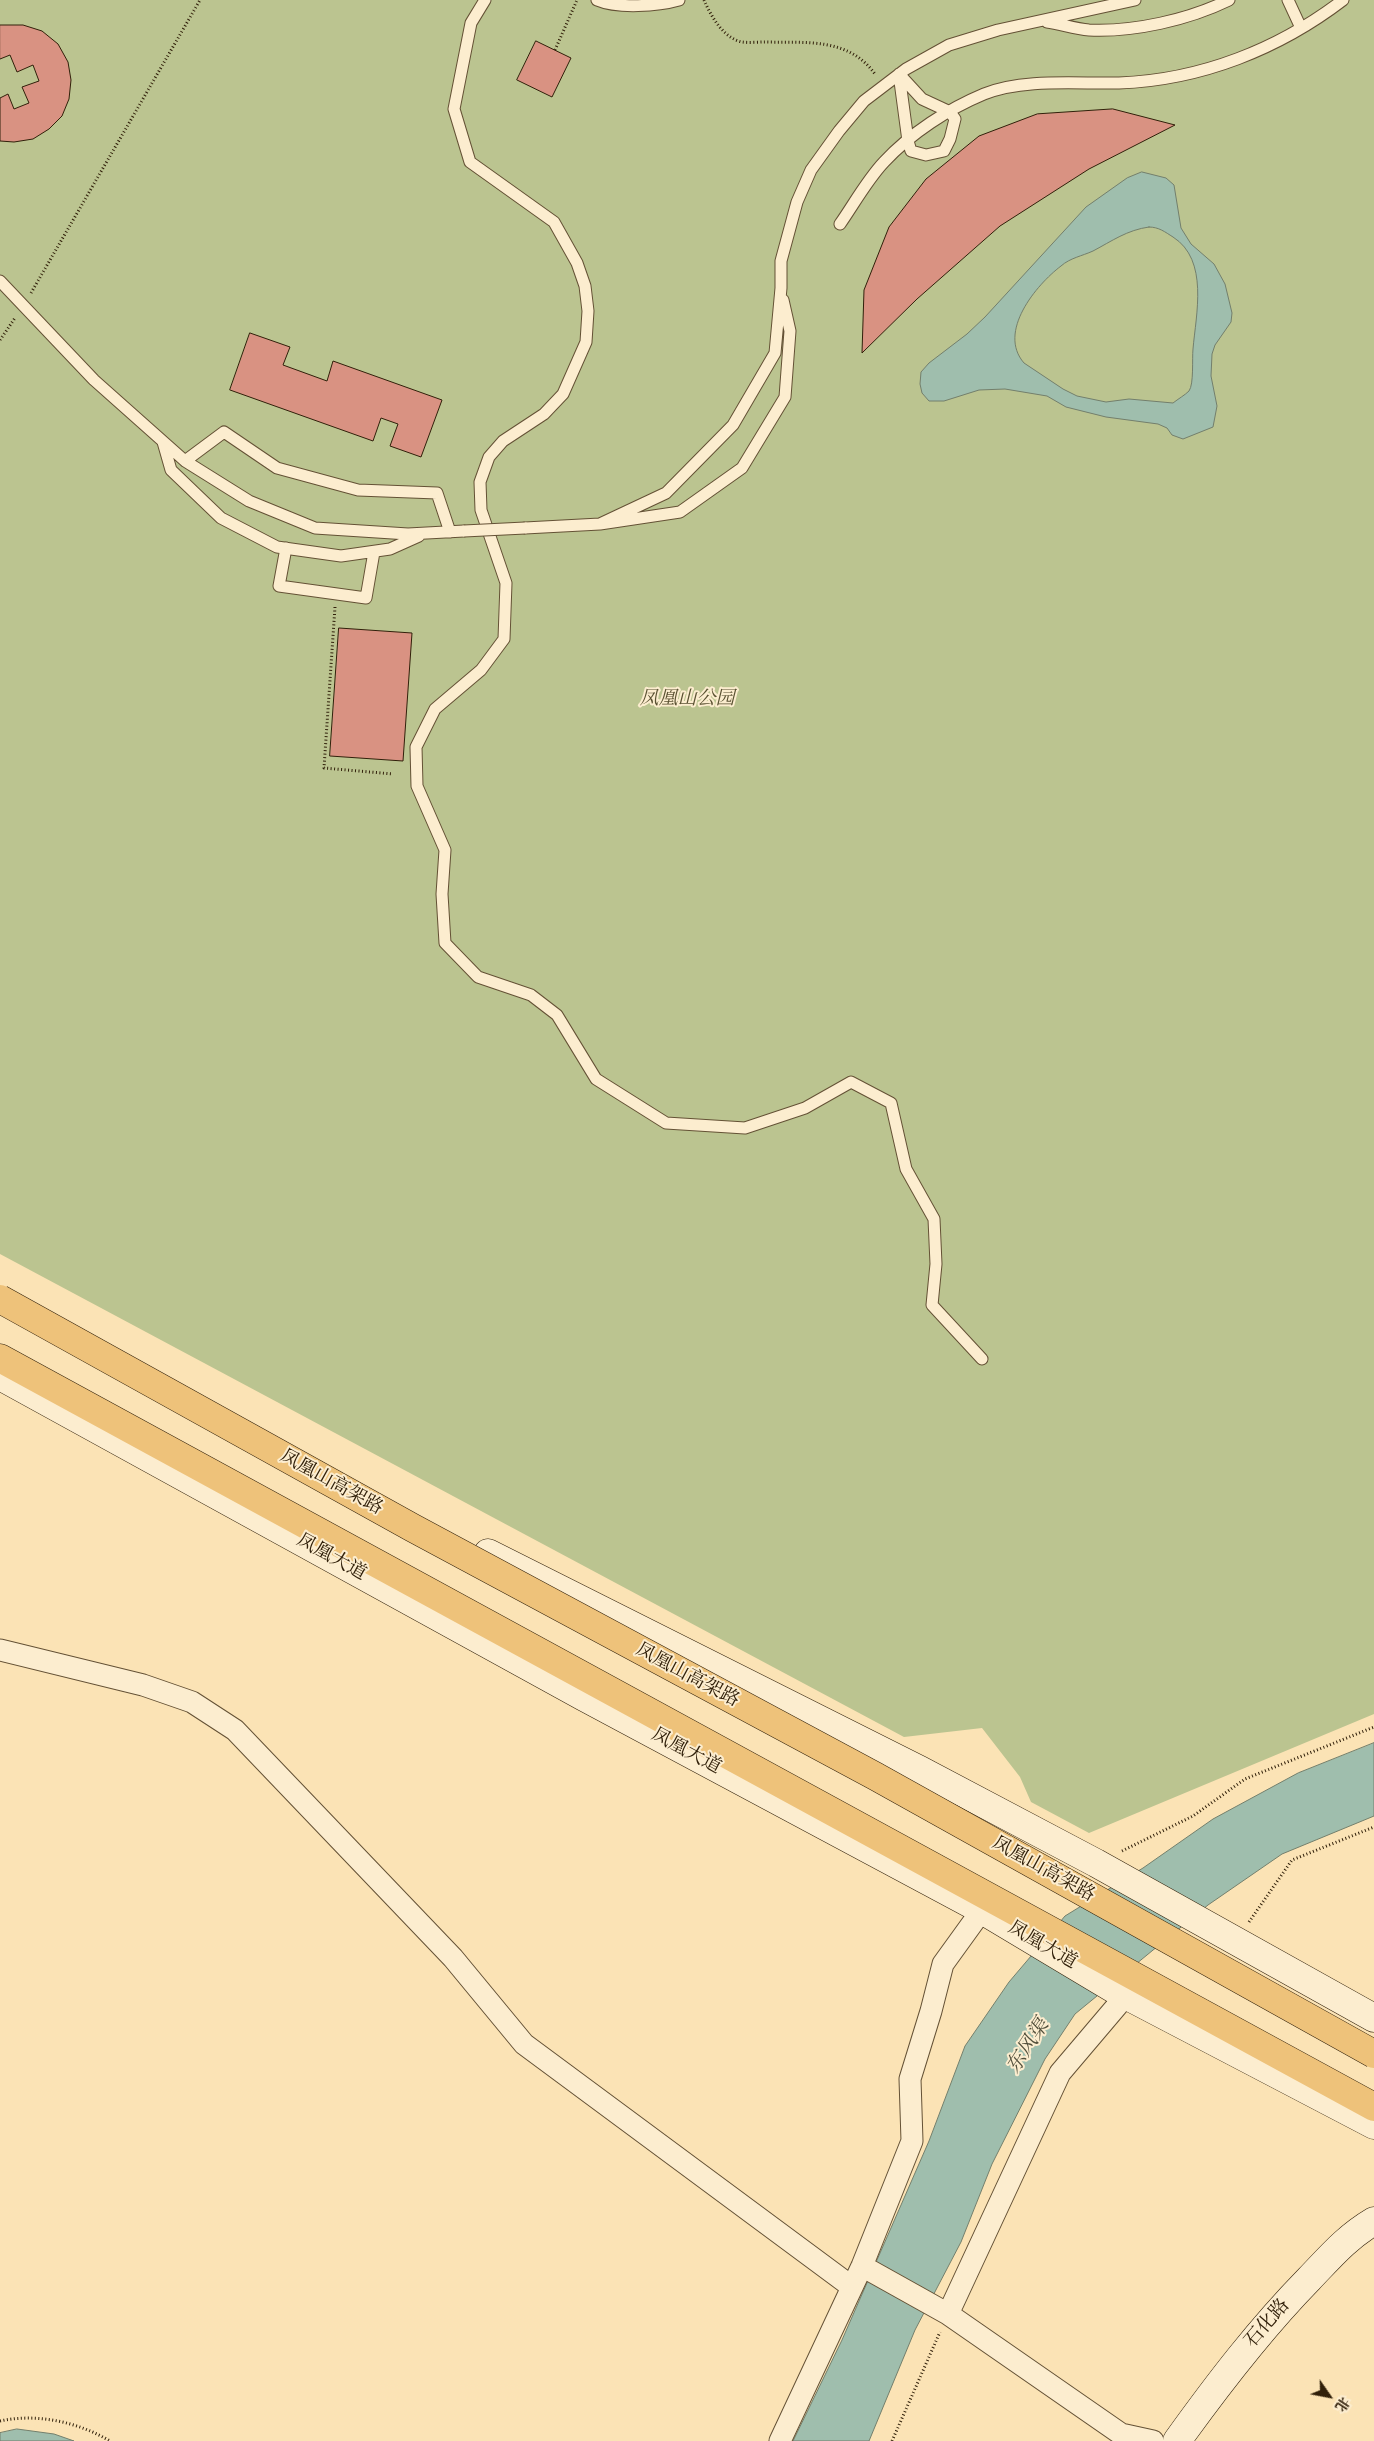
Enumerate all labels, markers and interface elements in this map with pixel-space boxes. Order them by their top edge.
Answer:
park label: 凤凰山公园 [640,689,734,711]
street label: 凤凰山高架路 [276,1445,386,1521]
street label: 凤凰大道 [292,1530,370,1586]
street label: 凤凰山高架路 [631,1639,743,1713]
street label: 凤凰大道 [647,1724,725,1780]
street label: 凤凰山高架路 [988,1832,1098,1908]
street label: 凤凰大道 [1003,1917,1081,1975]
water label: 东风渠 [1003,2015,1055,2079]
street label: 石化路 [1241,2295,1295,2353]
north arrow [1304,2371,1354,2421]
text: 北 [1331,2394,1353,2415]

